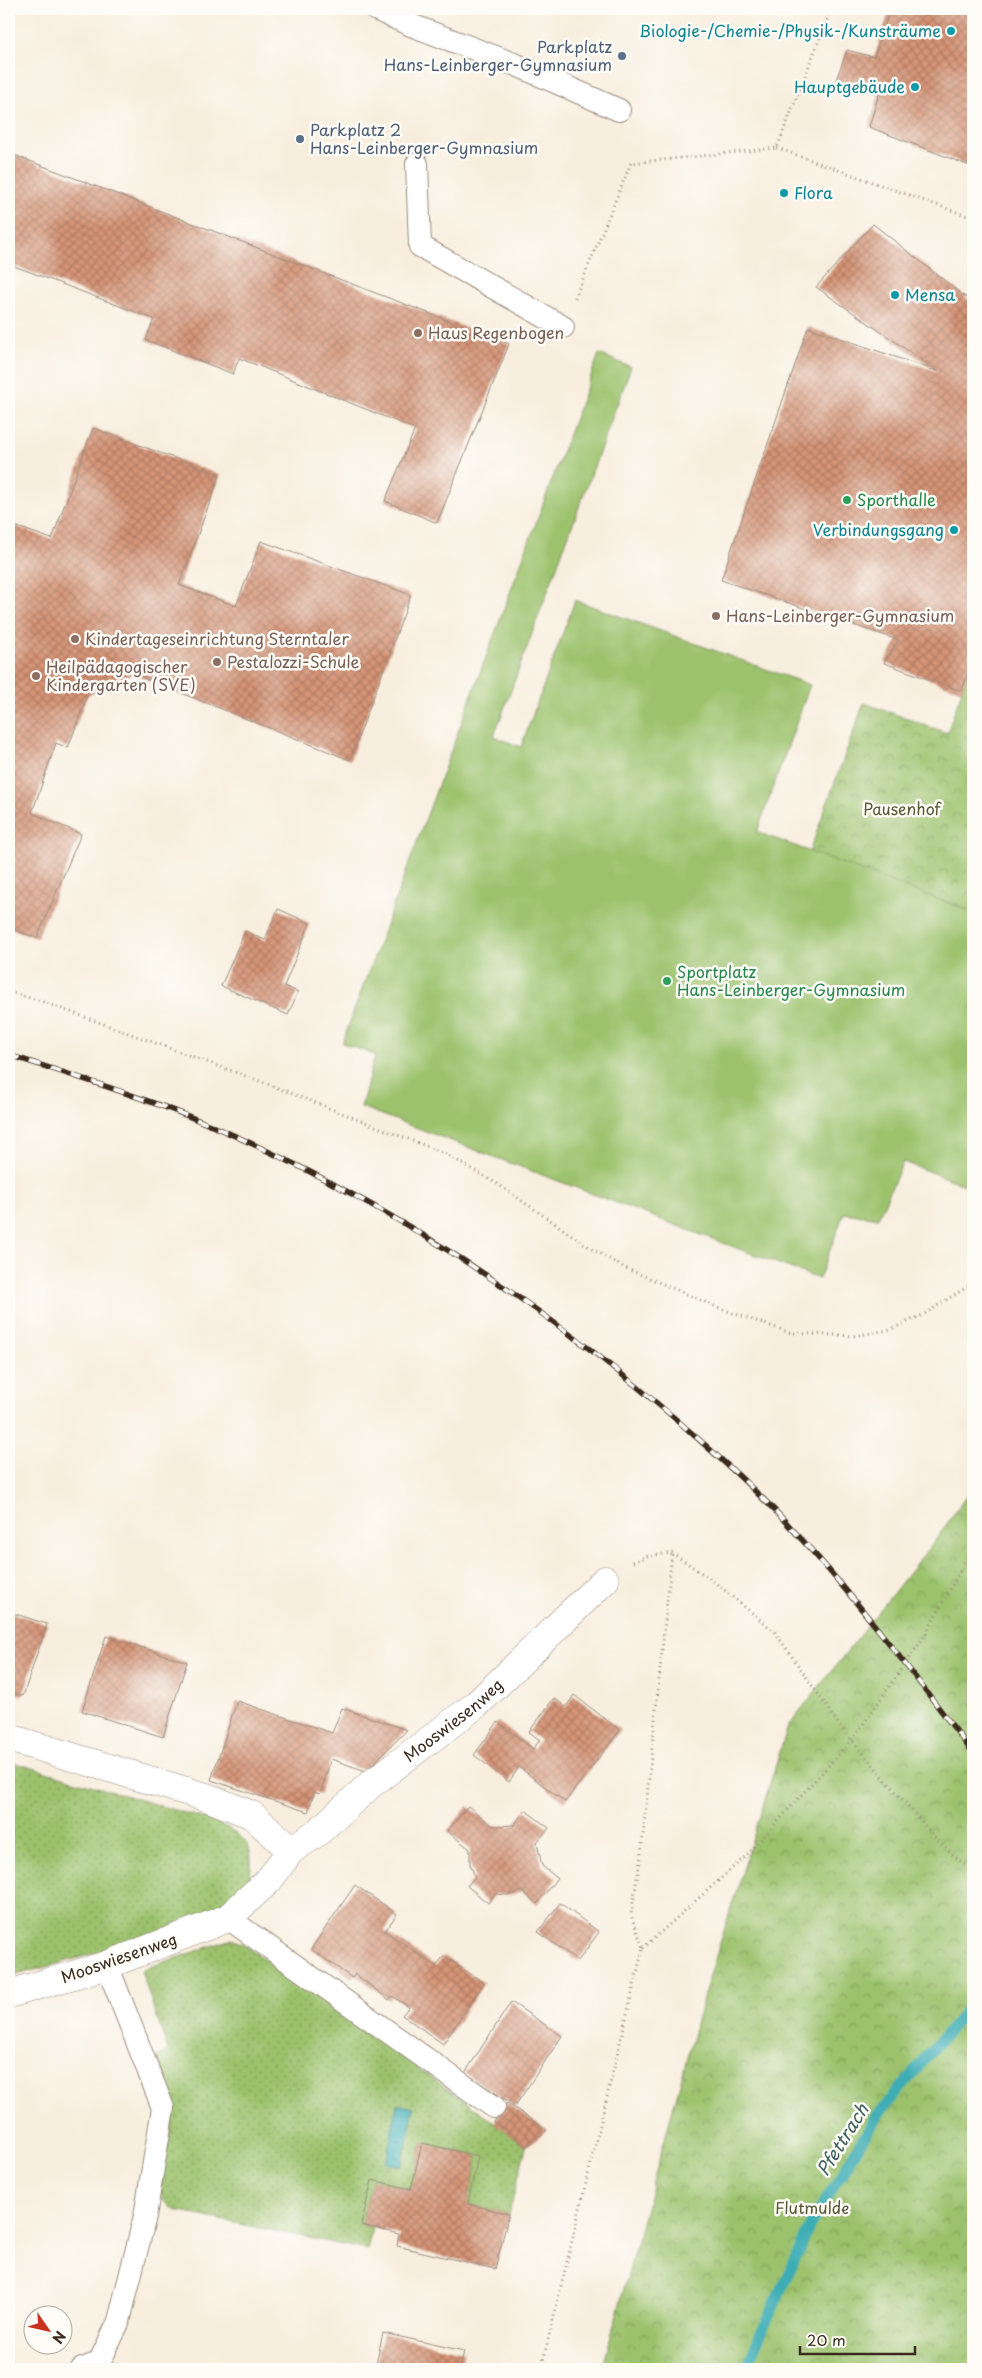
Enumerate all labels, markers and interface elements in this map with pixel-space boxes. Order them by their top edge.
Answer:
place label: Biologie-/Chemie-/Physik-/Kunsträume [639,18,941,42]
marker: Biologie-/Chemie-/Physik-/Kunsträume [945,25,957,37]
place label: Parkplatz Hans-Leinberger-Gymnasium [384,34,612,76]
marker: Parkplatz Hans-Leinberger-Gymnasium [616,50,628,62]
place label: Hauptgebäude [794,74,905,98]
marker: Hauptgebäude [909,81,921,93]
place label: Parkplatz 2 Hans-Leinberger-Gymnasium [310,117,538,159]
marker: Parkplatz 2 Hans-Leinberger-Gymnasium [294,133,306,145]
place label: Flora [794,180,833,204]
marker: Flora [778,187,790,199]
place label: Mensa [905,282,955,306]
marker: Mensa [889,289,901,301]
place label: Haus Regenbogen [428,320,564,344]
marker: Haus Regenbogen [412,327,424,339]
place label: Sporthalle [857,487,936,511]
marker: Sporthalle [841,494,853,506]
place label: Verbindungsgang [813,517,944,541]
marker: Verbindungsgang [948,524,960,536]
place label: Hans-Leinberger-Gymnasium [726,603,954,627]
marker: Hans-Leinberger-Gymnasium [710,610,722,622]
place label: Kindertageseinrichtung Sterntaler [85,626,349,650]
marker: Kindertageseinrichtung Sterntaler [69,633,81,645]
place label: Pestalozzi-Schule [227,649,359,673]
place label: Heilpädagogischer Kindergarten (SVE) [46,654,196,696]
marker: Pestalozzi-Schule [211,656,223,668]
marker: Heilpädagogischer Kindergarten (SVE) [30,670,42,682]
park label: Pausenhof [863,796,943,820]
place label: Sportplatz Hans-Leinberger-Gymnasium [677,959,905,1001]
marker: Sportplatz Hans-Leinberger-Gymnasium [661,975,673,987]
street label: Mooswiesenweg [398,1672,508,1767]
street label: Mooswiesenweg [57,1926,180,1988]
water label: Pfettrach [809,2098,875,2180]
park label: Flutmulde [775,2195,849,2219]
north arrow [22,2306,72,2356]
scale bar [800,2323,914,2355]
text: N [47,2327,71,2348]
text: 20 m [807,2328,846,2351]

